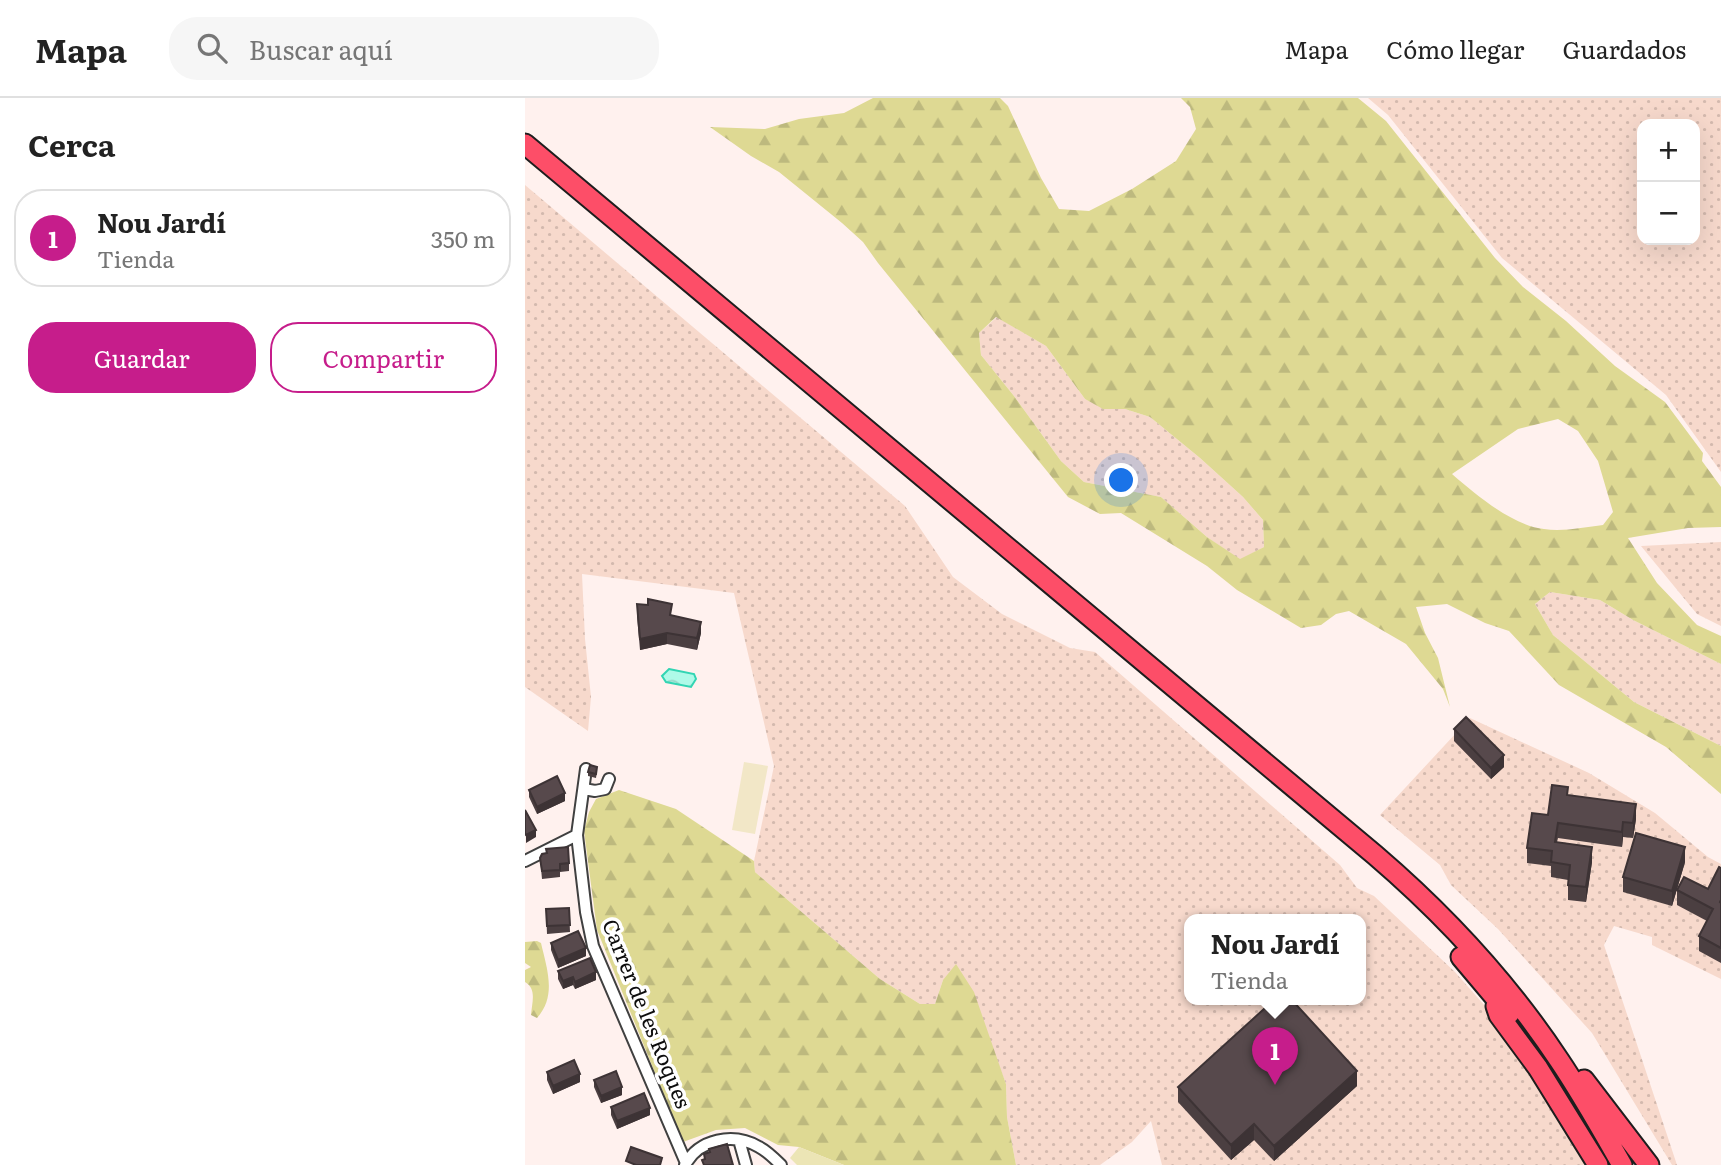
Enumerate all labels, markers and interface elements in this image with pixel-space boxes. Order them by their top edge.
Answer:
search box [169,17,659,80]
text: Mapa [35,24,127,73]
icon: search [193,29,231,67]
text: Buscar aquí [249,29,393,68]
text: Mapa [1284,31,1348,66]
text: Cómo llegar [1386,31,1524,66]
text: Guardados [1562,31,1686,66]
map controls [1637,119,1700,245]
button: + [1637,119,1700,182]
text: Cerca [28,122,115,166]
button: − [1637,182,1700,245]
text: Nou Jardí [97,202,226,241]
text: 1 [48,221,58,255]
text: 350 m [431,221,495,255]
text: Tienda [97,241,175,275]
button: Guardar [28,322,256,393]
button: Compartir [270,322,497,393]
your location [1104,463,1138,497]
street label: Carrer de les Roques [596,914,700,1112]
popup [1184,914,1366,1005]
text: Nou Jardí [1211,923,1339,962]
text: Tienda [1211,962,1288,996]
pin: 1 [1252,1027,1298,1085]

